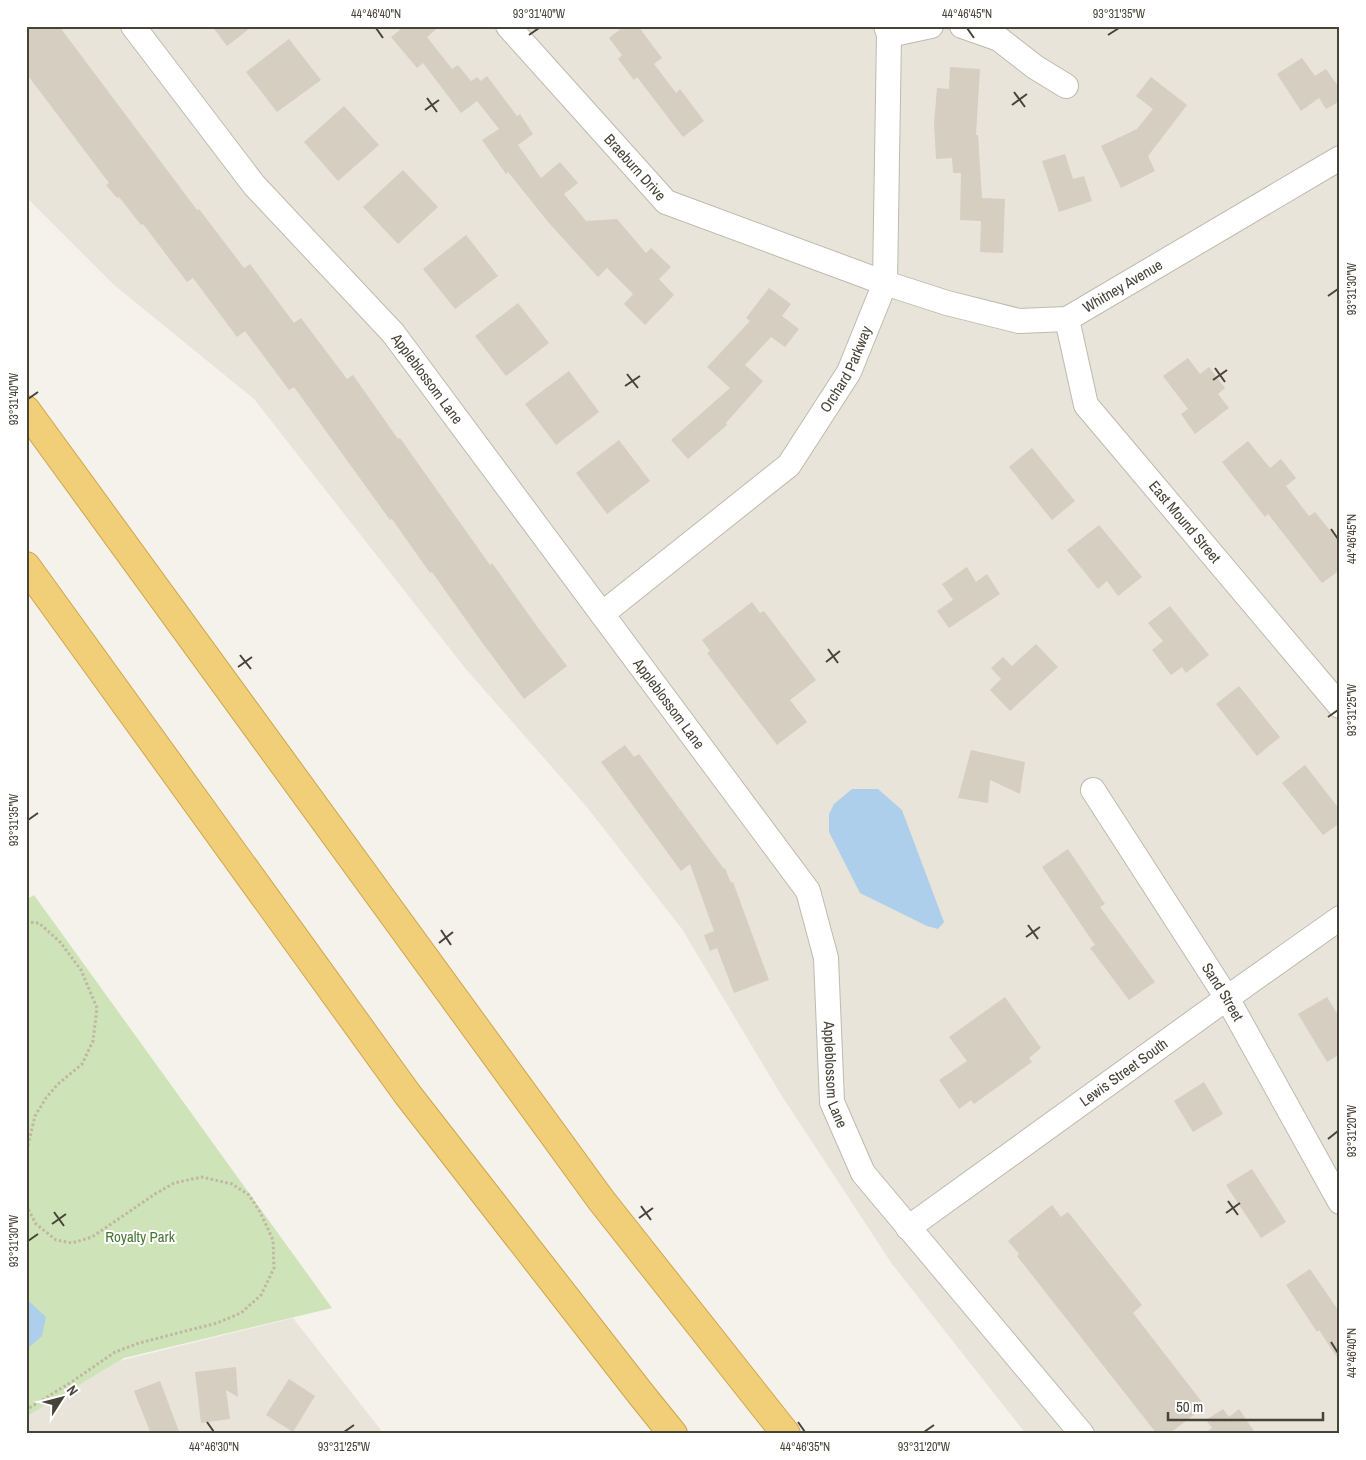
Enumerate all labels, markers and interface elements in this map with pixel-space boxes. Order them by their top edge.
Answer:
text: 44°46'40"N [351,6,401,22]
text: 93°31'40"W [513,6,566,22]
text: 44°46'45"N [942,6,992,22]
text: 93°31'35"W [1093,6,1146,22]
street label: Braeburn Drive [600,129,671,205]
street label: Whitney Avenue [1079,254,1166,318]
text: 93°31'30"W [1344,262,1360,315]
street label: Orchard Parkway [815,322,877,416]
street label: Appleblossom Lane [386,328,468,428]
text: 93°31'40"W [6,372,22,425]
street label: East Mound Street [1144,476,1226,568]
text: 44°46'45"N [1344,514,1360,564]
street label: Appleblossom Lane [628,653,710,753]
text: 93°31'25"W [1344,683,1360,736]
text: 93°31'35"W [6,793,22,846]
street label: Sand Street [1197,958,1249,1025]
street label: Appleblossom Lane [819,1020,853,1131]
street label: Lewis Street South [1075,1033,1172,1111]
text: 93°31'20"W [1344,1104,1360,1157]
text: 93°31'30"W [6,1214,22,1267]
park label: Royalty Park [105,1226,176,1247]
text: 44°46'40"N [1344,1328,1360,1378]
north arrow [38,1372,88,1422]
text: N [63,1382,82,1399]
scale bar [1168,1390,1324,1422]
text: 50 m [1176,1396,1203,1417]
text: 44°46'30"N [189,1439,239,1455]
text: 93°31'25"W [318,1439,371,1455]
text: 44°46'35"N [780,1439,830,1455]
text: 93°31'20"W [898,1439,951,1455]

